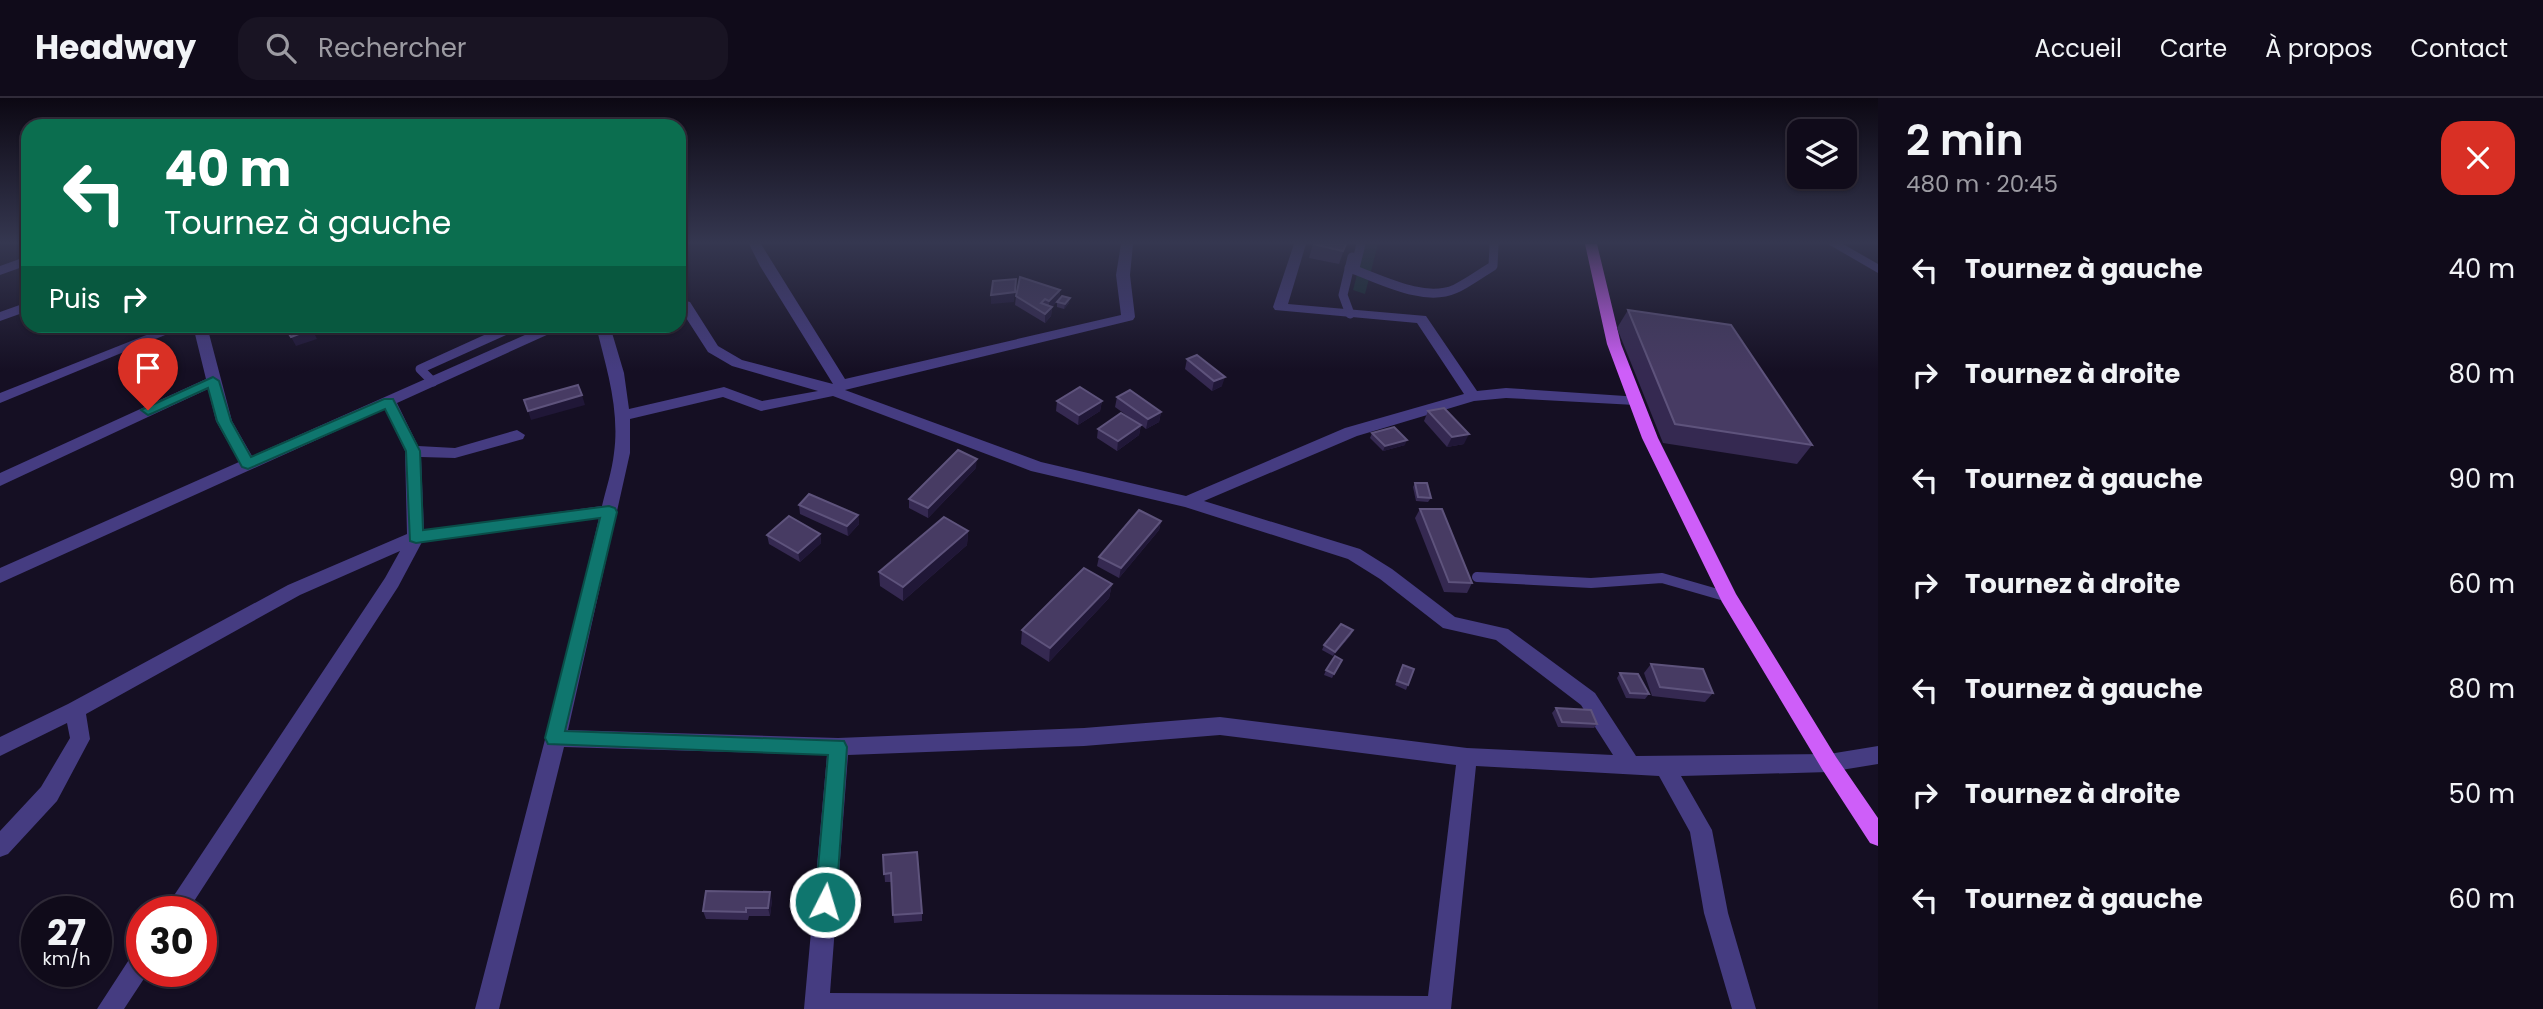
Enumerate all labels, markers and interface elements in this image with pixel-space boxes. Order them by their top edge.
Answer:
search box [238,17,728,80]
text: Headway [35,24,196,71]
icon: search [262,29,300,67]
text: Rechercher [318,30,467,66]
text: Accueil [2035,32,2122,65]
text: Carte [2160,32,2227,65]
text: À propos [2265,32,2372,65]
text: Contact [2410,32,2508,65]
text: 2 min [1906,111,2024,170]
map controls [1787,119,1857,189]
button: layers [1787,119,1857,189]
button: close [2441,121,2515,195]
text: 40 m [164,135,291,203]
icon: left [49,147,140,238]
text: 480 m · 20:45 [1906,168,2058,200]
text: Tournez à gauche [164,200,451,245]
icon: left [1906,251,1944,289]
text: Tournez à gauche [1965,251,2203,287]
text: 40 m [2449,251,2515,287]
icon: right [115,280,153,318]
text: Puis [49,281,101,317]
pin [118,338,178,410]
icon: arrive [129,349,167,387]
icon: right [1906,356,1944,394]
text: Tournez à droite [1965,356,2180,392]
text: 80 m [2449,356,2515,392]
icon: left [1906,461,1944,499]
text: Tournez à gauche [1965,461,2203,497]
text: 90 m [2449,461,2515,497]
icon: right [1906,566,1944,604]
text: Tournez à droite [1965,566,2180,602]
text: 60 m [2448,566,2515,602]
icon: left [1906,671,1944,709]
text: Tournez à gauche [1965,671,2203,707]
text: 80 m [2449,671,2515,707]
icon: right [1906,776,1944,814]
text: Tournez à droite [1965,776,2180,812]
text: 50 m [2449,776,2515,812]
position arrow [788,865,862,939]
icon: left [1906,881,1944,919]
text: Tournez à gauche [1965,881,2203,917]
text: 60 m [2448,881,2515,917]
speed limit sign: 30 [126,896,217,987]
text: 27 [47,908,86,957]
text: km/h [43,946,90,971]

